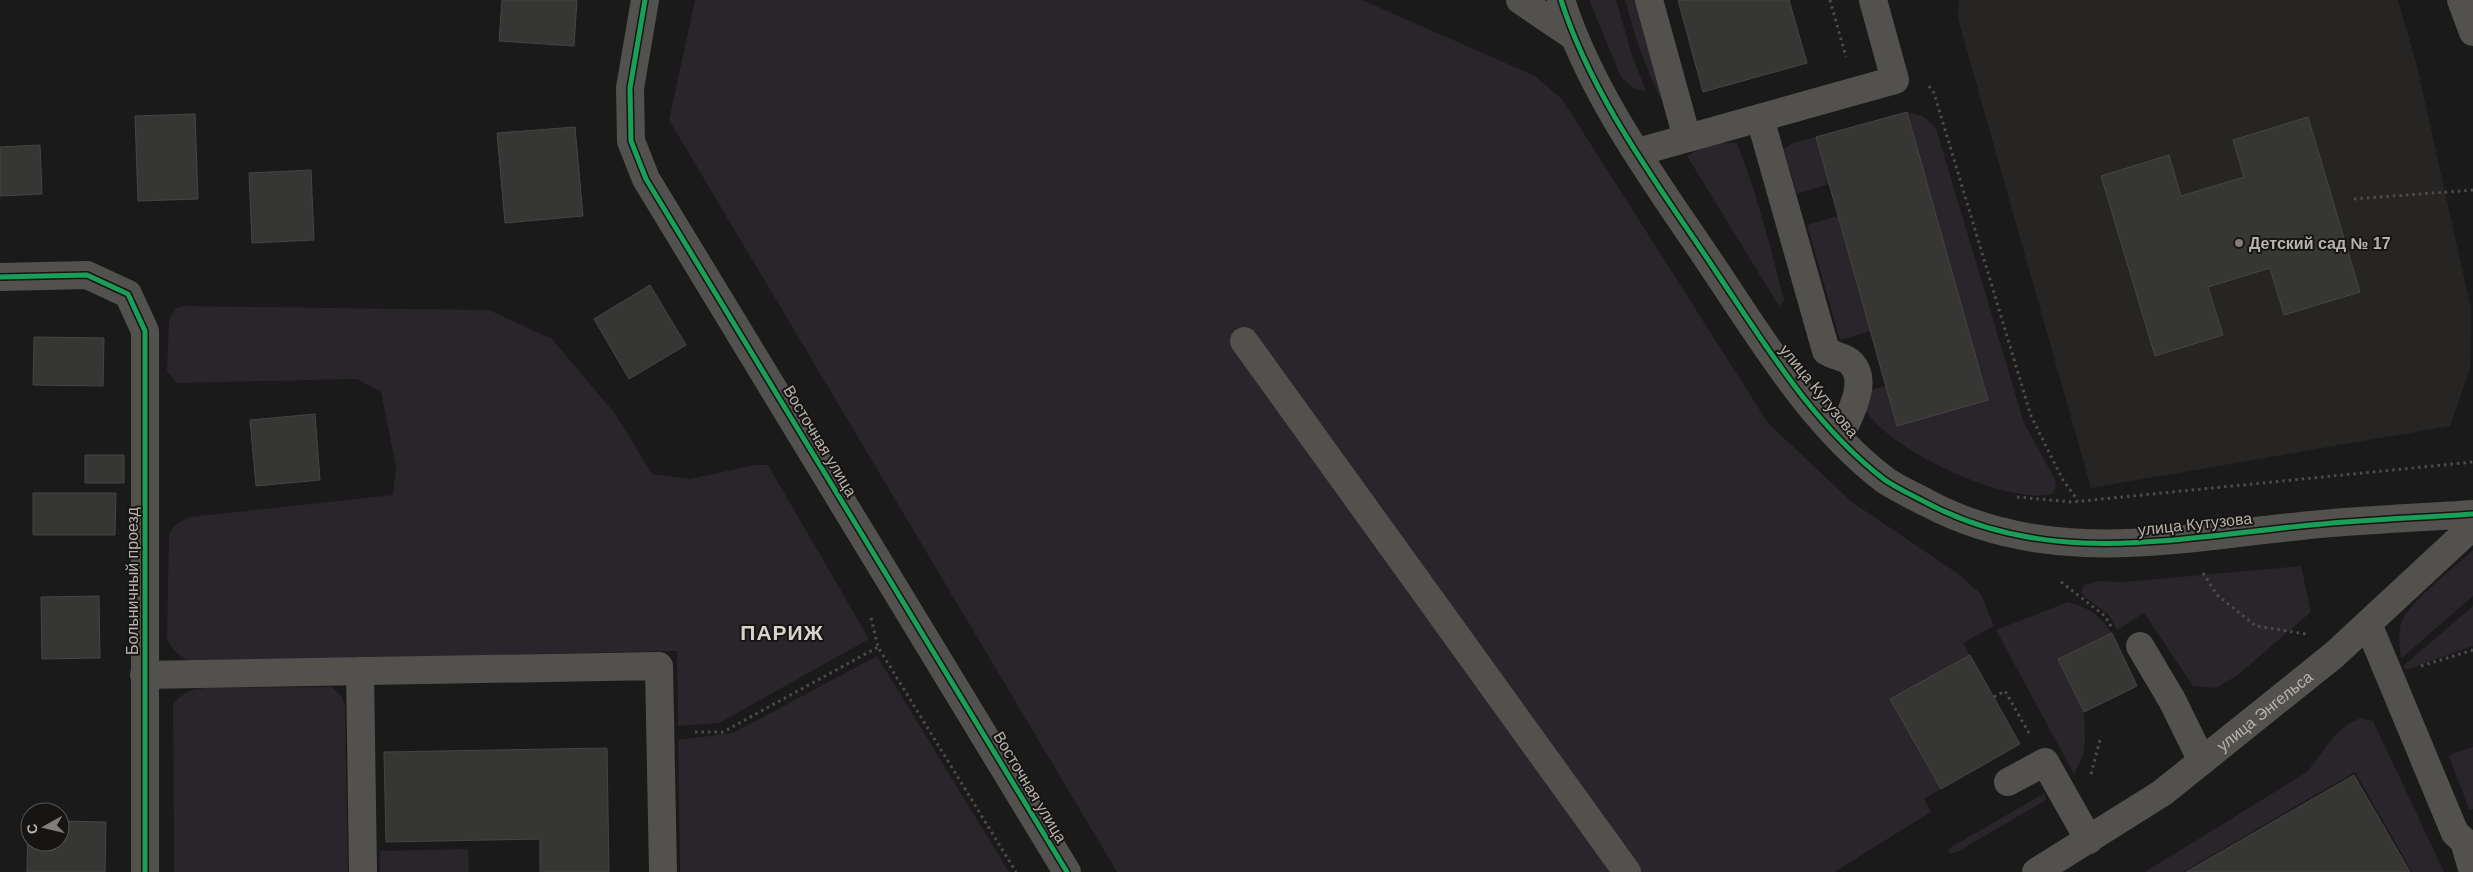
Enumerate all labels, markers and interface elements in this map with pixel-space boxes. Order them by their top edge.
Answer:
place label: Детский сад № 17 [2249,235,2391,252]
marker: Детский сад № 17 [2233,237,2245,249]
street label: улица Кутузова [1776,341,1862,441]
street label: Восточная улица [780,382,860,500]
street label: Больничный проезд [124,506,141,655]
street label: улица Кутузова [2137,510,2253,538]
district label: ПАРИЖ [740,621,824,644]
street label: улица Энгельса [2213,667,2316,754]
street label: Восточная улица [990,728,1070,846]
north arrow [20,802,70,852]
text: С [23,823,41,835]

